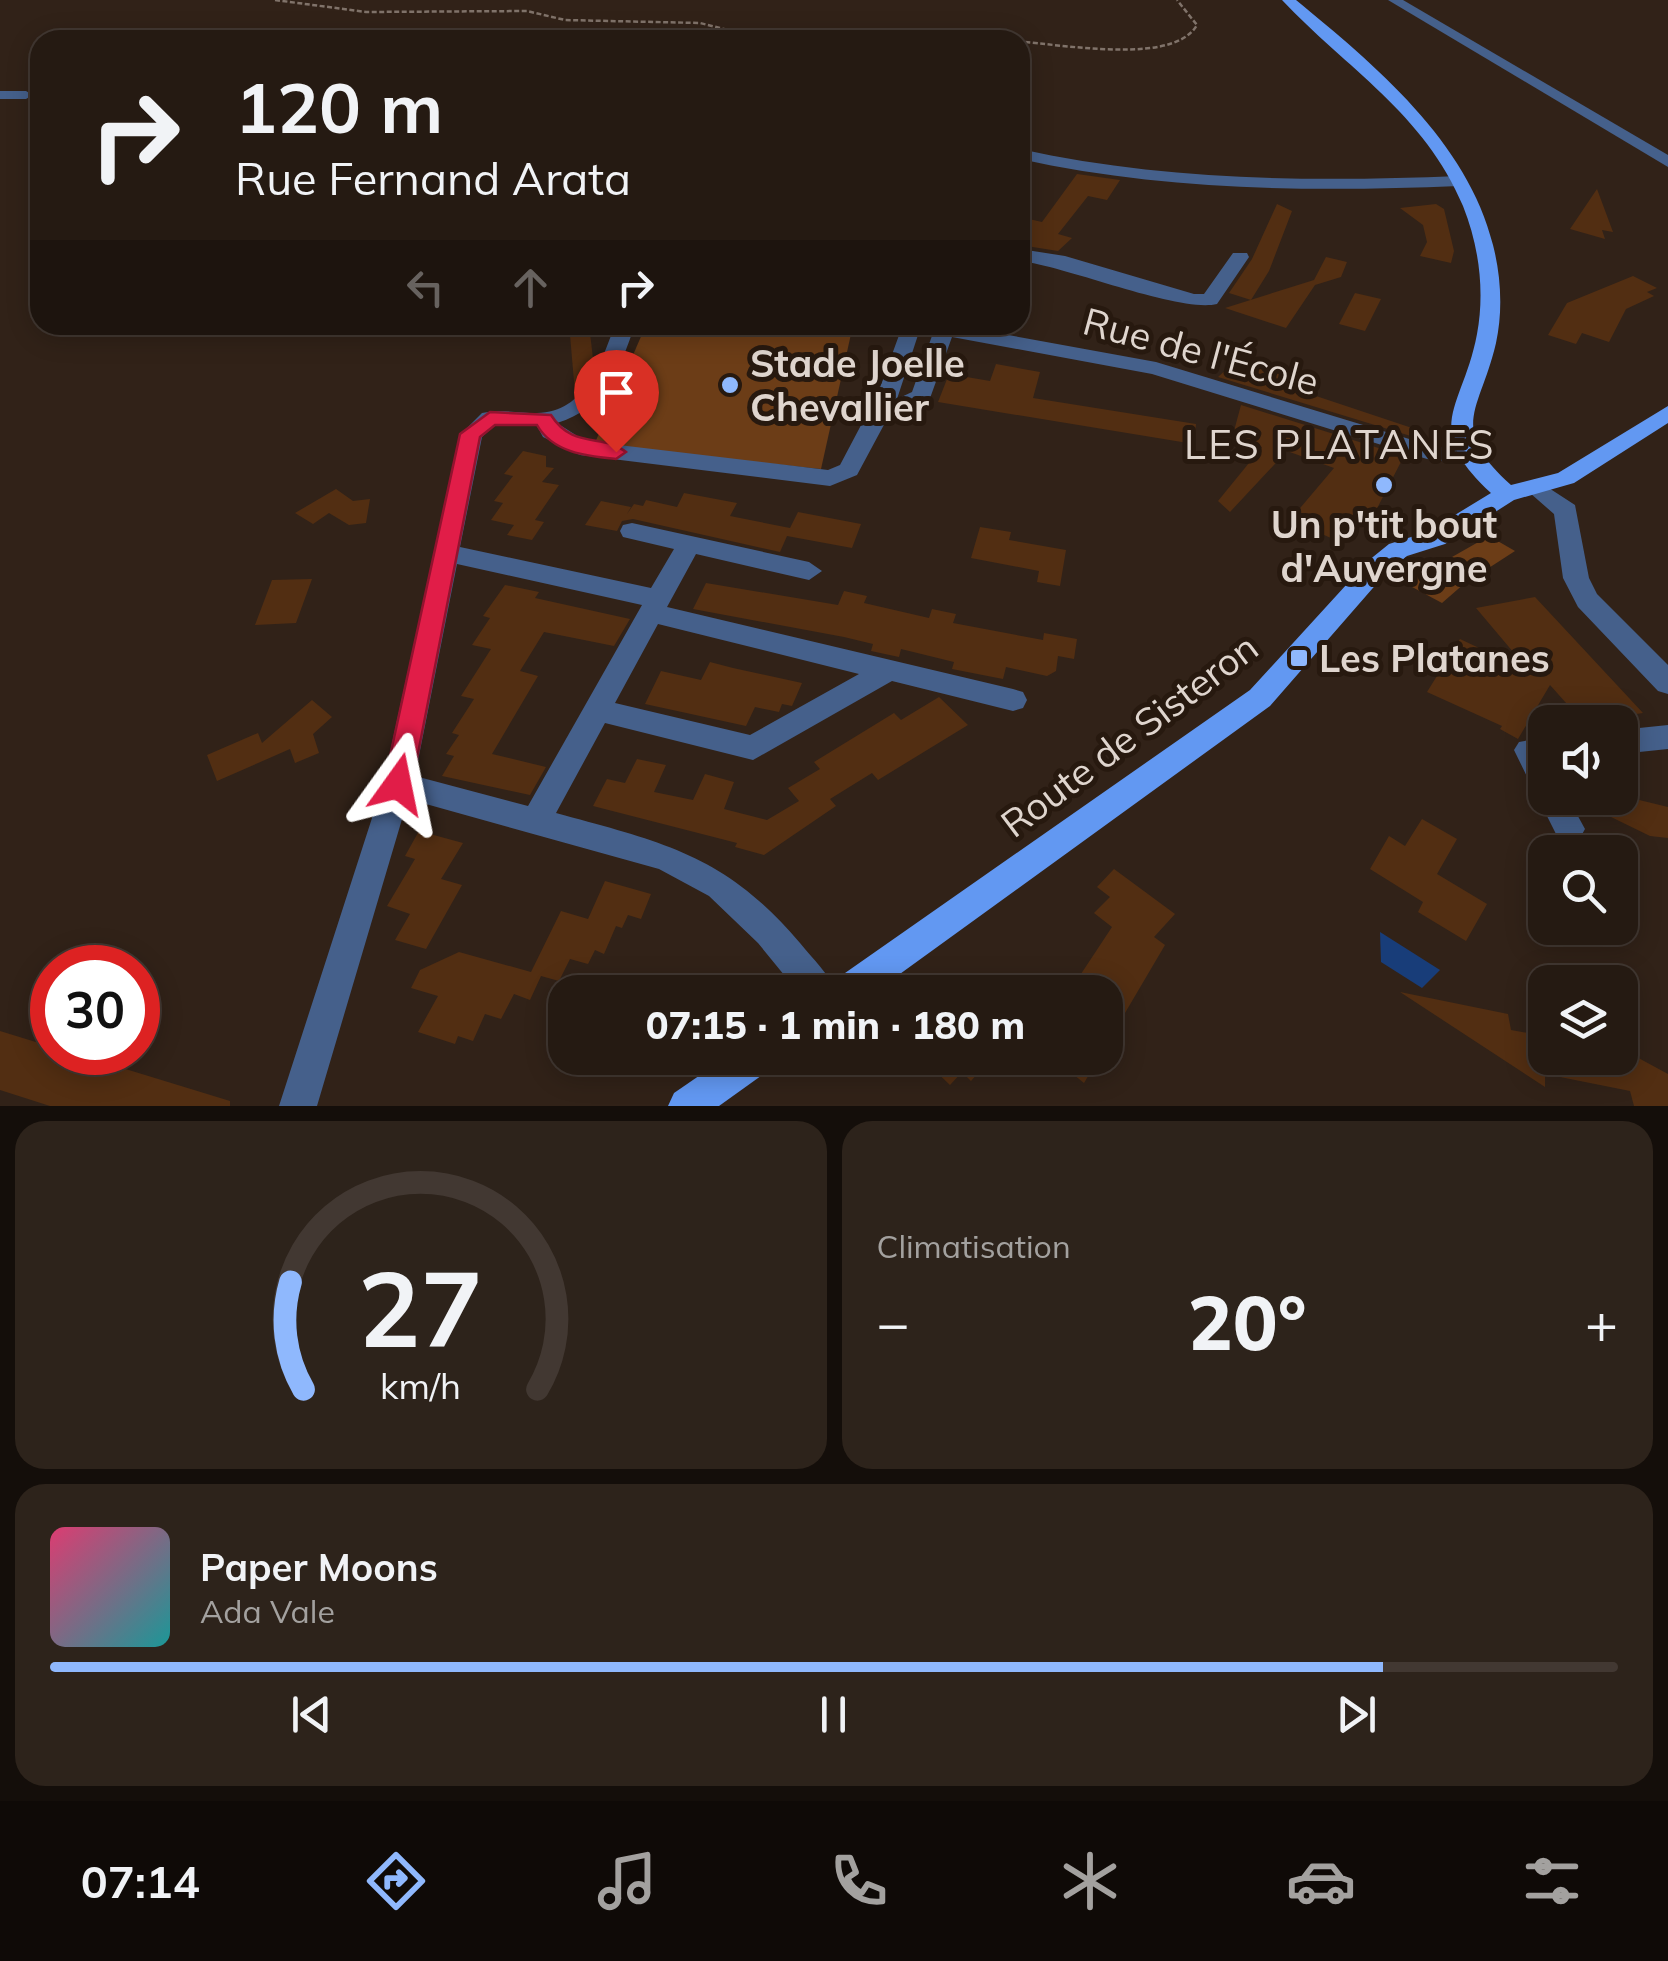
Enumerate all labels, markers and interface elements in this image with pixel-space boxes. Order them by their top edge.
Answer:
text: 120 m [235,63,443,151]
icon: right [70,70,200,200]
text: Rue Fernand Arata [235,150,631,206]
icon: left [398,260,453,315]
icon: ahead [503,260,558,315]
icon: right [608,260,663,315]
street label: Rue de l'École [1078,297,1324,405]
place label: Stade Joelle Chevallier [750,339,965,431]
pin [574,350,659,453]
icon: arrive [589,365,644,420]
marker: Stade Joelle Chevallier [719,374,741,396]
district label: LES PLATANES [1184,419,1496,469]
marker: Un p'tit bout d'Auvergne [1373,474,1395,496]
place label: Un p'tit bout d'Auvergne [1271,500,1497,592]
street label: Route de Sisteron [991,623,1267,847]
place label: Les Platanes [1319,634,1550,682]
marker: Les Platanes [1288,647,1310,669]
map controls [1528,705,1638,1075]
button: sound [1528,705,1638,815]
position arrow [346,732,450,836]
button: search [1528,835,1638,945]
speed limit sign: 30 [30,945,160,1075]
button: layers [1528,965,1638,1075]
text: 07:15 · 1 min · 180 m [646,1001,1025,1049]
text: Climatisation [877,1226,1071,1266]
text: 27 [358,1242,483,1373]
text: 20° [1188,1275,1307,1369]
text: − [877,1288,910,1357]
text: + [1585,1288,1618,1357]
text: km/h [380,1363,461,1408]
text: Paper Moons [200,1543,438,1591]
text: Ada Vale [200,1591,335,1631]
icon: previous [284,1687,339,1742]
icon: pause [806,1687,861,1742]
icon: next [1329,1687,1384,1742]
icon: directions [361,1846,431,1916]
icon: music [592,1846,662,1916]
icon: phone [824,1846,894,1916]
icon: climate [1055,1846,1125,1916]
icon: car [1286,1846,1356,1916]
icon: filters [1517,1846,1587,1916]
text: 07:14 [81,1853,200,1909]

